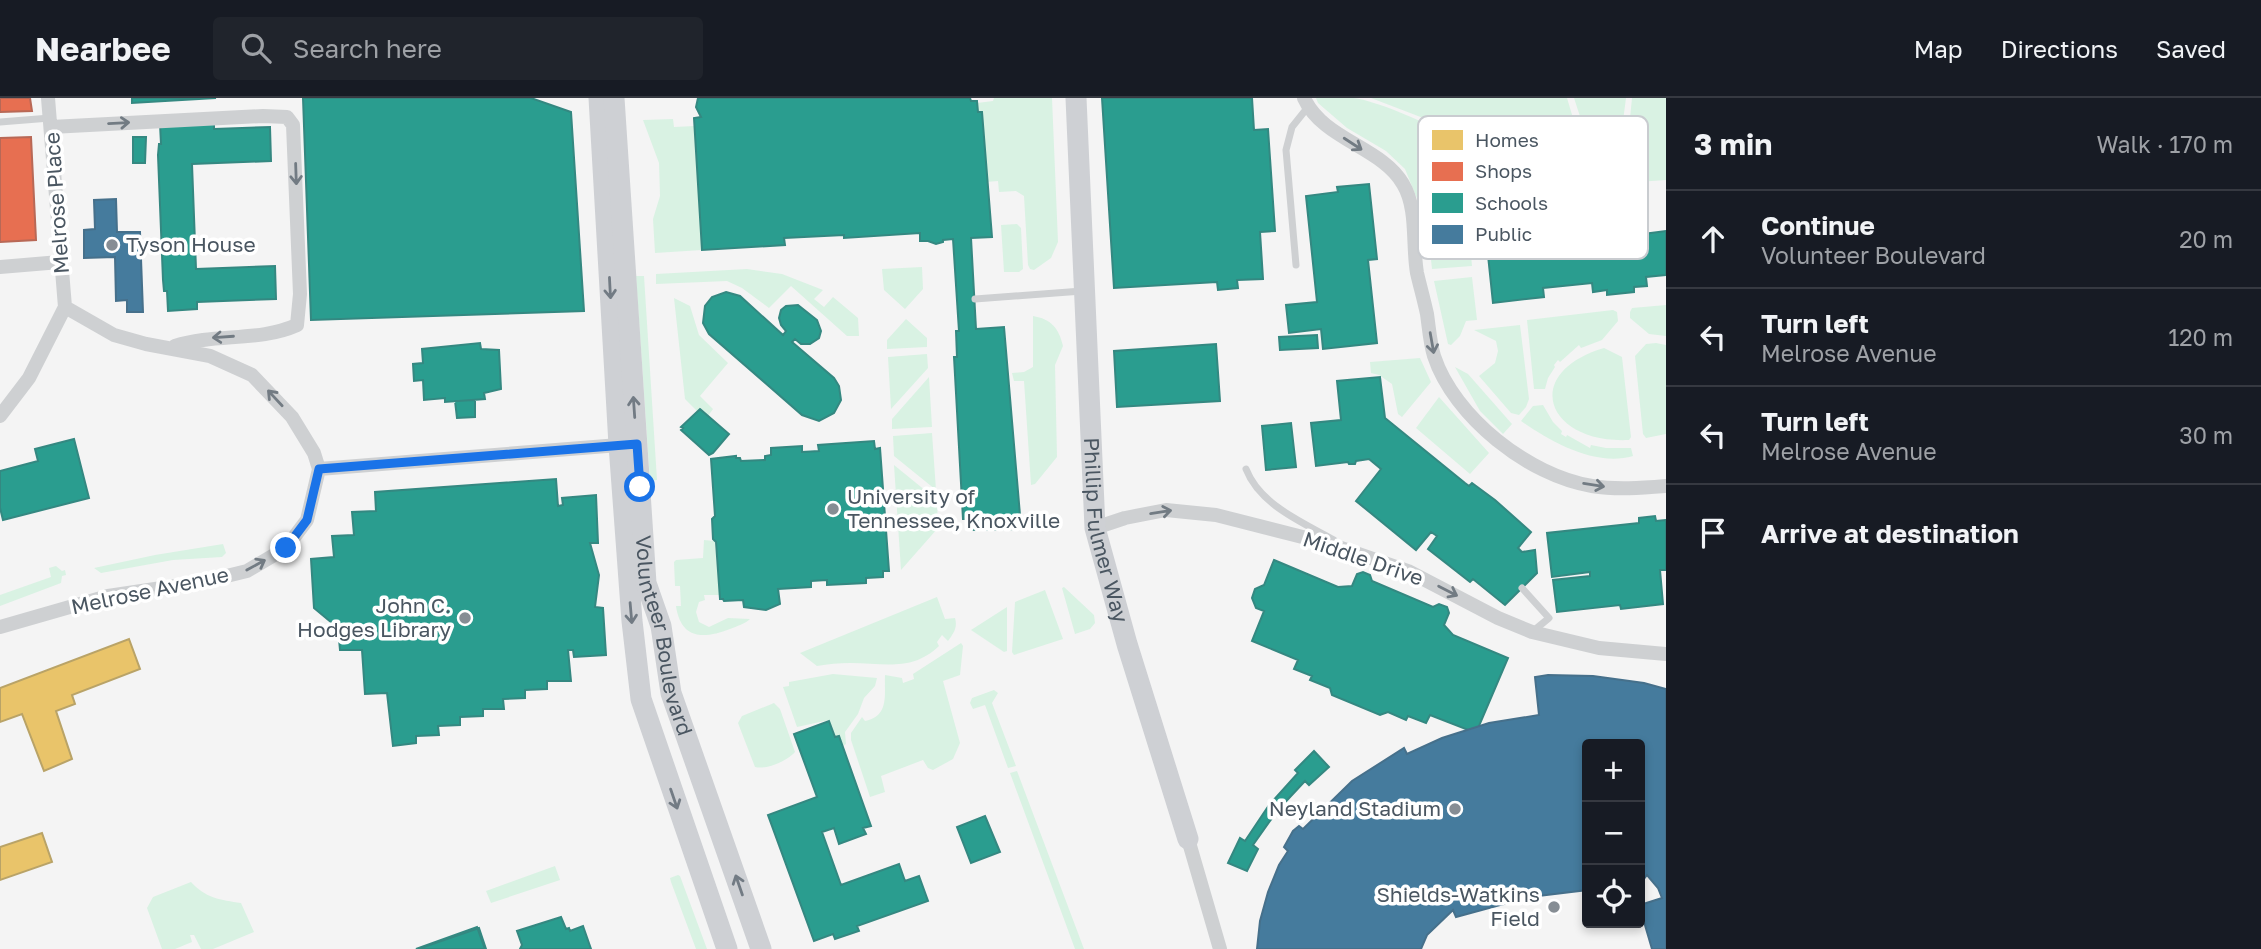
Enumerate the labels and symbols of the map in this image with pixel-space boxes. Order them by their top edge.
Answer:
one-way arrow [107,116,130,129]
legend [1418,116,1648,259]
text: Homes [1475,128,1539,151]
street label: Melrose Place [38,131,74,275]
one-way arrow [1343,137,1362,151]
text: Shops [1475,159,1532,182]
one-way arrow [289,162,302,185]
text: Schools [1475,191,1548,214]
text: Public [1475,222,1532,245]
place label: Tyson House [126,231,256,257]
marker: Tyson House [104,237,120,253]
one-way arrow [604,277,617,300]
one-way arrow [212,331,235,344]
one-way arrow [1426,331,1439,354]
one-way arrow [267,390,284,407]
one-way arrow [628,396,641,419]
street label: Phillip Fulmer Way [1079,437,1135,626]
route start [624,471,655,502]
one-way arrow [1582,479,1605,492]
place label: University of Tennessee, Knoxville [847,483,1060,533]
marker: University of Tennessee, Knoxville [825,501,841,517]
one-way arrow [1149,505,1172,518]
street label: Middle Drive [1300,525,1427,591]
route end [270,532,301,563]
street label: Volunteer Boulevard [631,534,699,739]
one-way arrow [245,558,266,571]
street label: Melrose Avenue [69,561,231,619]
one-way arrow [1437,585,1458,599]
place label: John C. Hodges Library [297,592,451,642]
one-way arrow [625,601,638,624]
marker: John C. Hodges Library [457,610,473,626]
one-way arrow [669,787,681,809]
place label: Neyland Stadium [1269,795,1441,821]
marker: Neyland Stadium [1447,801,1463,817]
one-way arrow [732,874,744,896]
place label: Shields-Watkins Field [1376,881,1540,931]
marker: Shields-Watkins Field [1546,899,1562,915]

